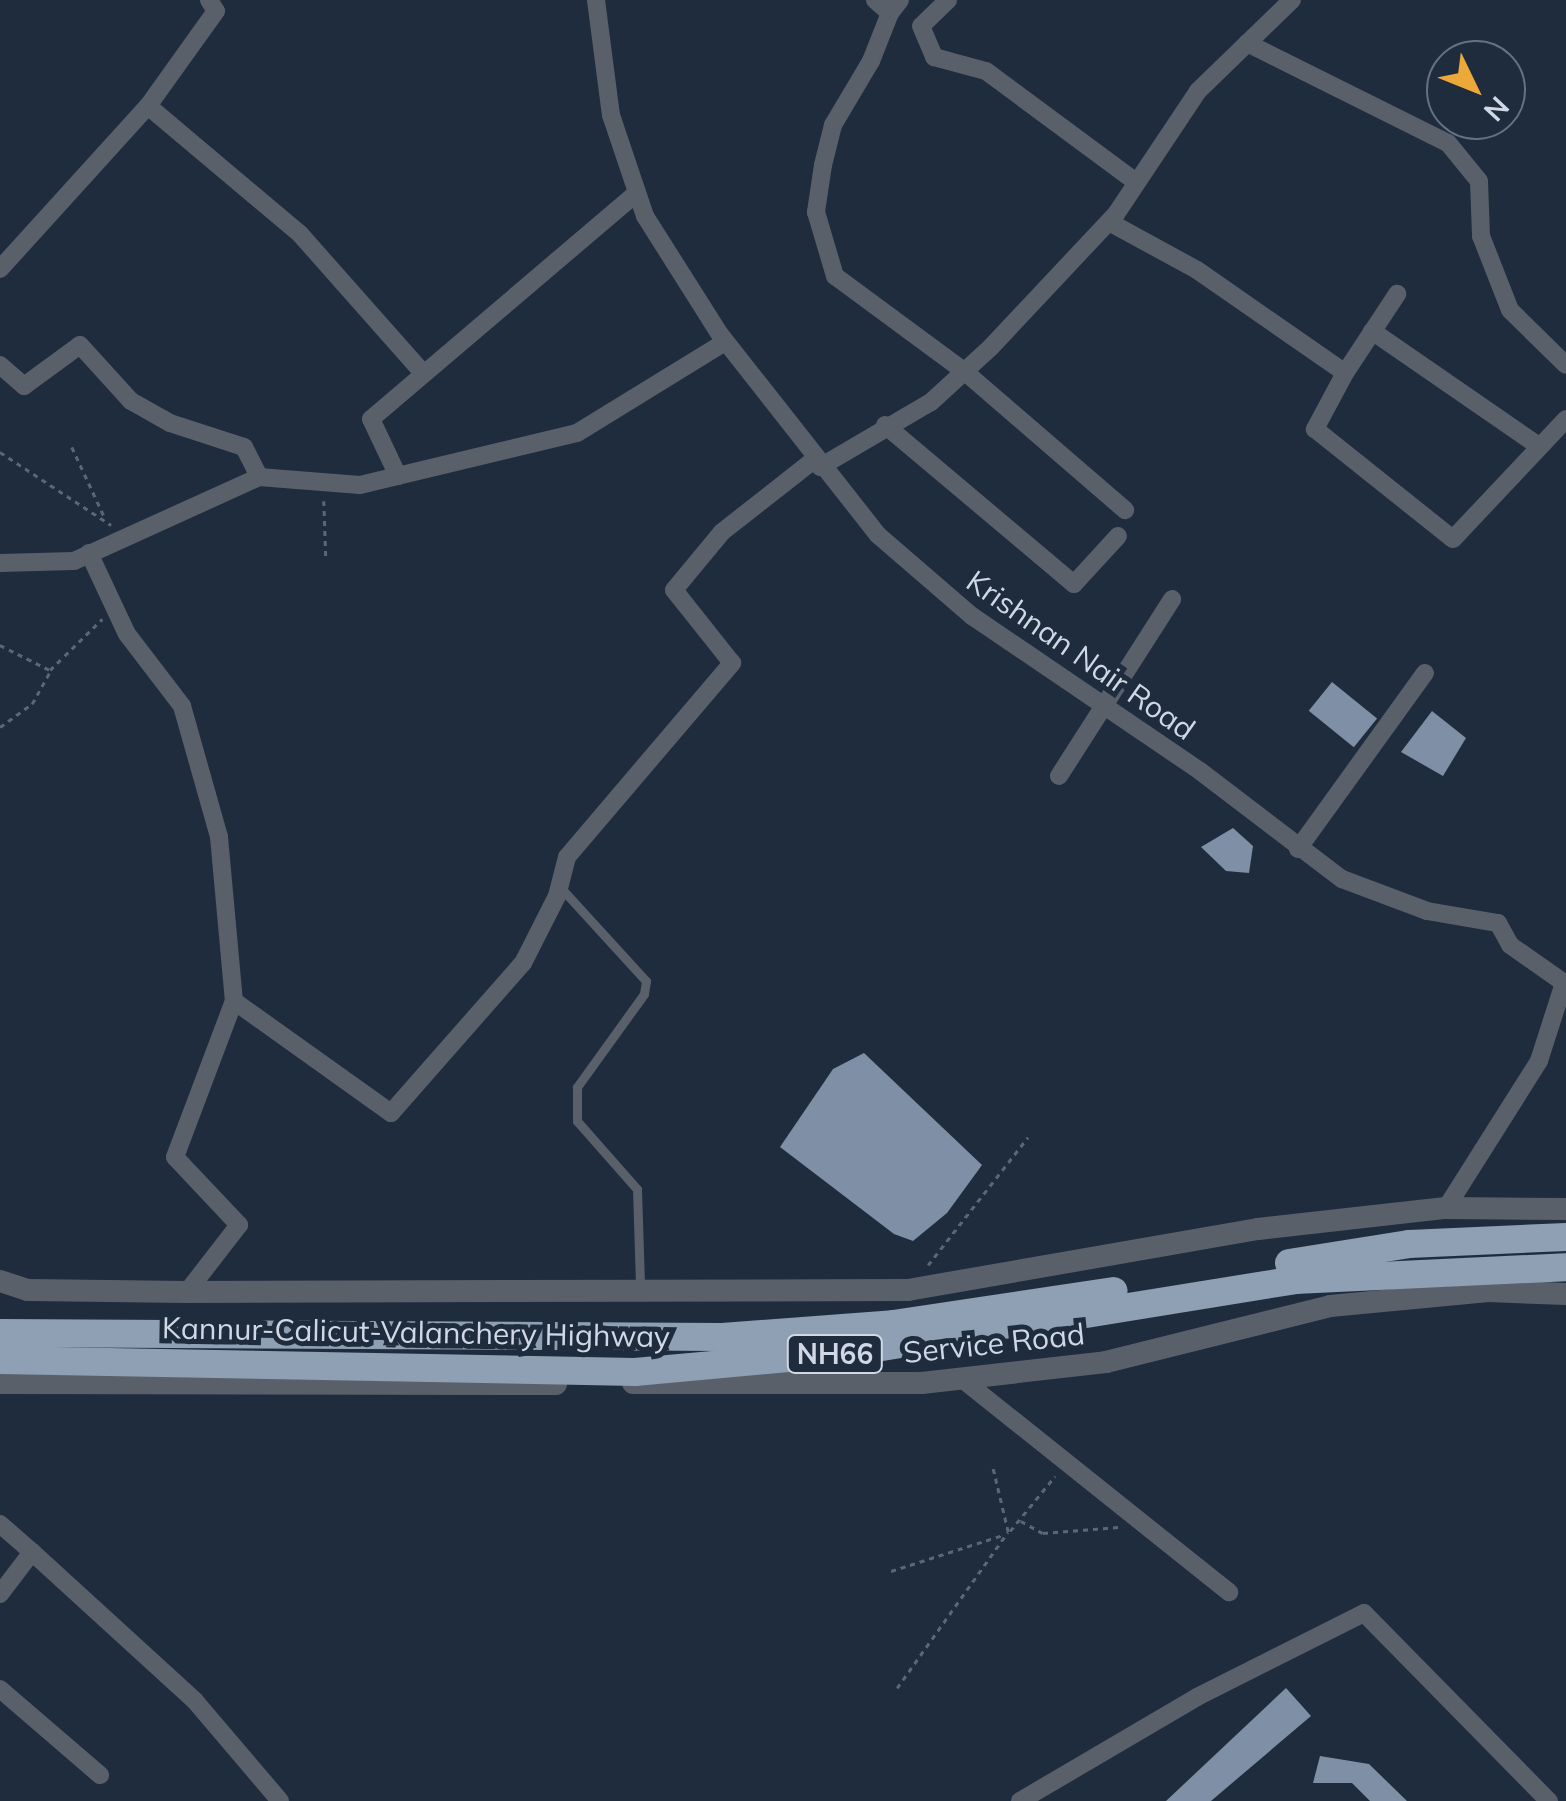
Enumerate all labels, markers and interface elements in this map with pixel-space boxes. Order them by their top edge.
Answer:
north arrow [1426,40,1526,140]
text: N [1477,90,1517,129]
street label: Krishnan Nair Road [960,563,1202,747]
street label: Kannur-Calicut-Valanchery Highway [162,1310,670,1354]
street label: Service Road [902,1316,1086,1370]
road number: NH66 [785,1331,885,1377]

